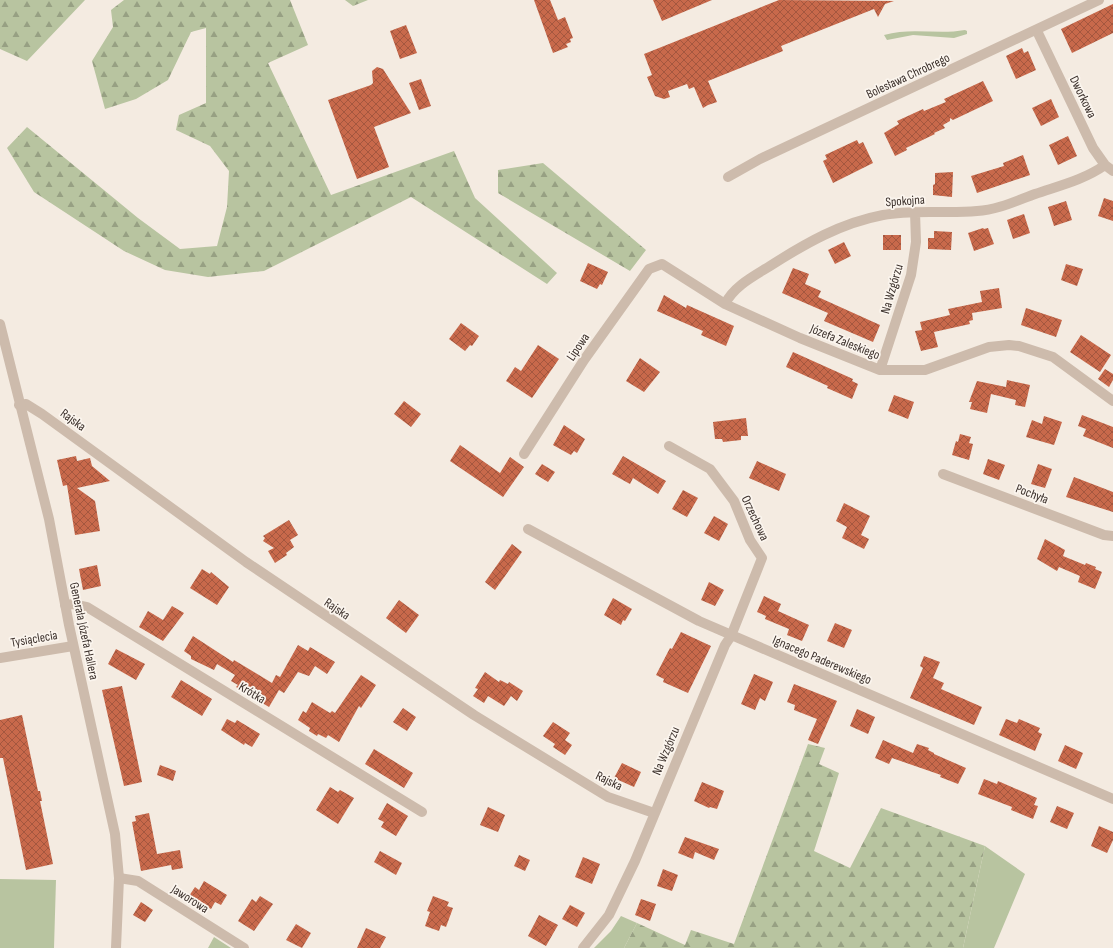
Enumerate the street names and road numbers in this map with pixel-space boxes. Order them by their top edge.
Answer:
street label: Bolesława Chrobrego [864,50,952,102]
street label: Dworkowa [1066,73,1100,121]
street label: Spokojna [885,192,925,210]
street label: Na Wzgórzu [877,262,907,316]
street label: Józefa Zaleskiego [807,320,882,363]
street label: Lipowa [563,330,593,364]
street label: Rajska [57,405,89,435]
street label: Pochyła [1013,480,1051,508]
street label: Orzechowa [738,493,772,543]
street label: Generała Józefa Hallera [66,581,102,681]
street label: Rajska [321,595,353,623]
street label: Tysiąclecia [9,627,59,651]
street label: Ignacego Paderewskiego [770,632,874,688]
street label: Krótka [236,679,268,707]
street label: Na Wzgórzu [649,724,683,778]
street label: Rajska [593,768,625,794]
street label: Jaworowa [167,881,212,917]

